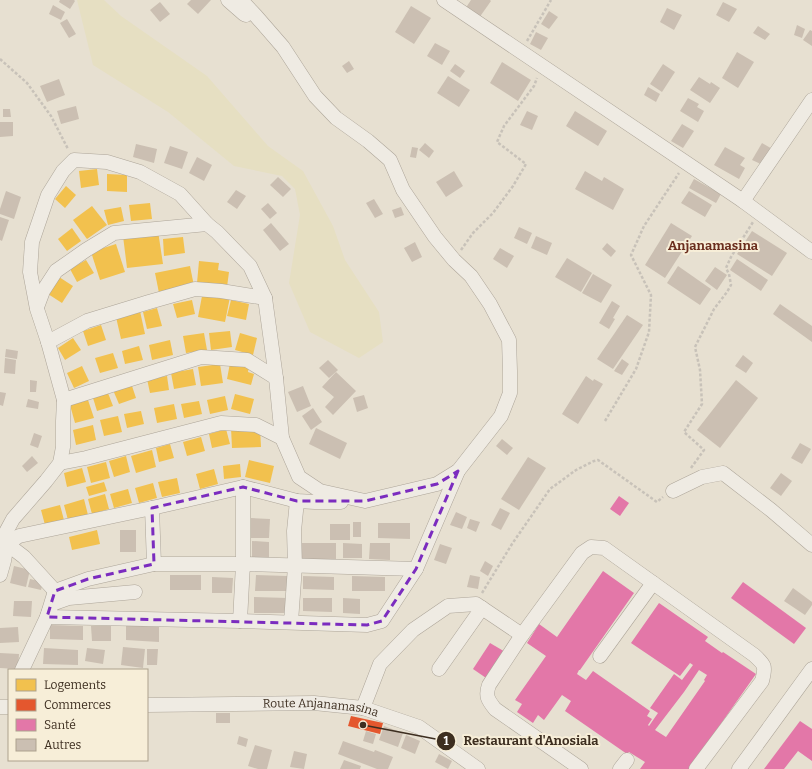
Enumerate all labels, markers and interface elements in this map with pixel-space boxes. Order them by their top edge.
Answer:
district label: Anjanamasina [668,238,759,254]
legend [8,669,148,761]
text: Logements [44,678,106,692]
street label: Route Anjanamasina [263,696,381,720]
text: Commerces [44,698,111,712]
text: Santé [44,718,76,732]
callout: Restaurant d'Anosiala [436,728,607,753]
text: Restaurant d'Anosiala [464,733,599,748]
text: 1 [443,734,449,748]
text: Autres [44,738,82,752]

